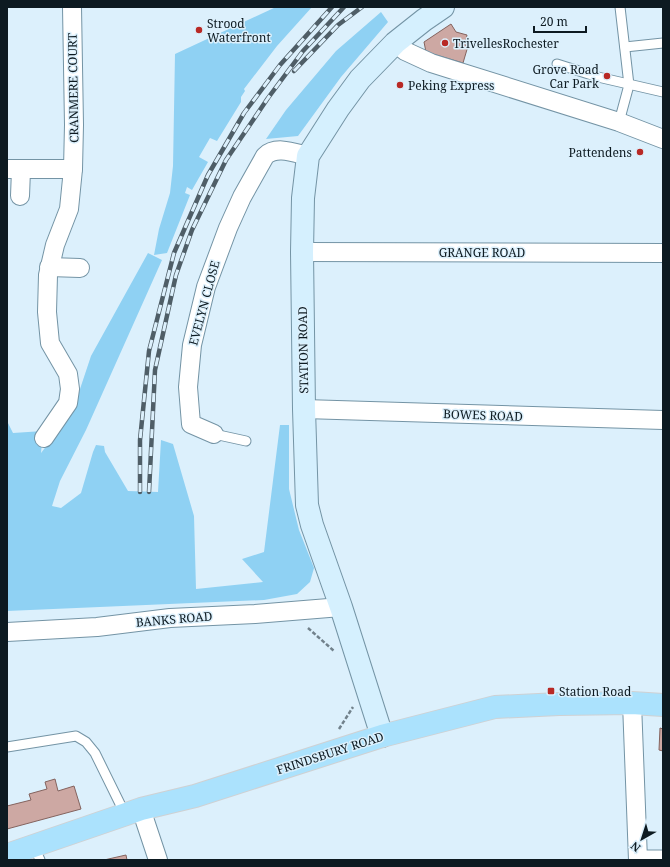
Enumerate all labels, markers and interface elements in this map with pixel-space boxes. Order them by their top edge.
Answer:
scale bar [534,8,586,34]
text: 20 m [540,13,568,30]
place label: Strood Waterfront [207,15,271,46]
marker: Strood Waterfront [194,25,204,35]
street label: CRANMERE COURT [64,32,82,143]
place label: TrivellesRochester [453,35,559,52]
marker: TrivellesRochester [440,38,450,48]
place label: Grove Road Car Park [532,61,600,92]
marker: Grove Road Car Park [602,71,612,81]
place label: Peking Express [408,77,495,94]
marker: Peking Express [395,80,405,90]
place label: Pattendens [568,144,632,161]
marker: Pattendens [635,147,645,157]
street label: GRANGE ROAD [439,244,526,261]
street label: EVELYN CLOSE [185,259,223,347]
street label: STATION ROAD [294,306,312,394]
street label: BOWES ROAD [443,405,523,425]
street label: BANKS ROAD [135,607,213,631]
place label: Station Road [559,683,632,700]
marker: Station Road [546,686,556,696]
street label: FRINDSBURY ROAD [274,728,386,778]
north arrow [622,819,662,859]
text: N [627,838,643,856]

